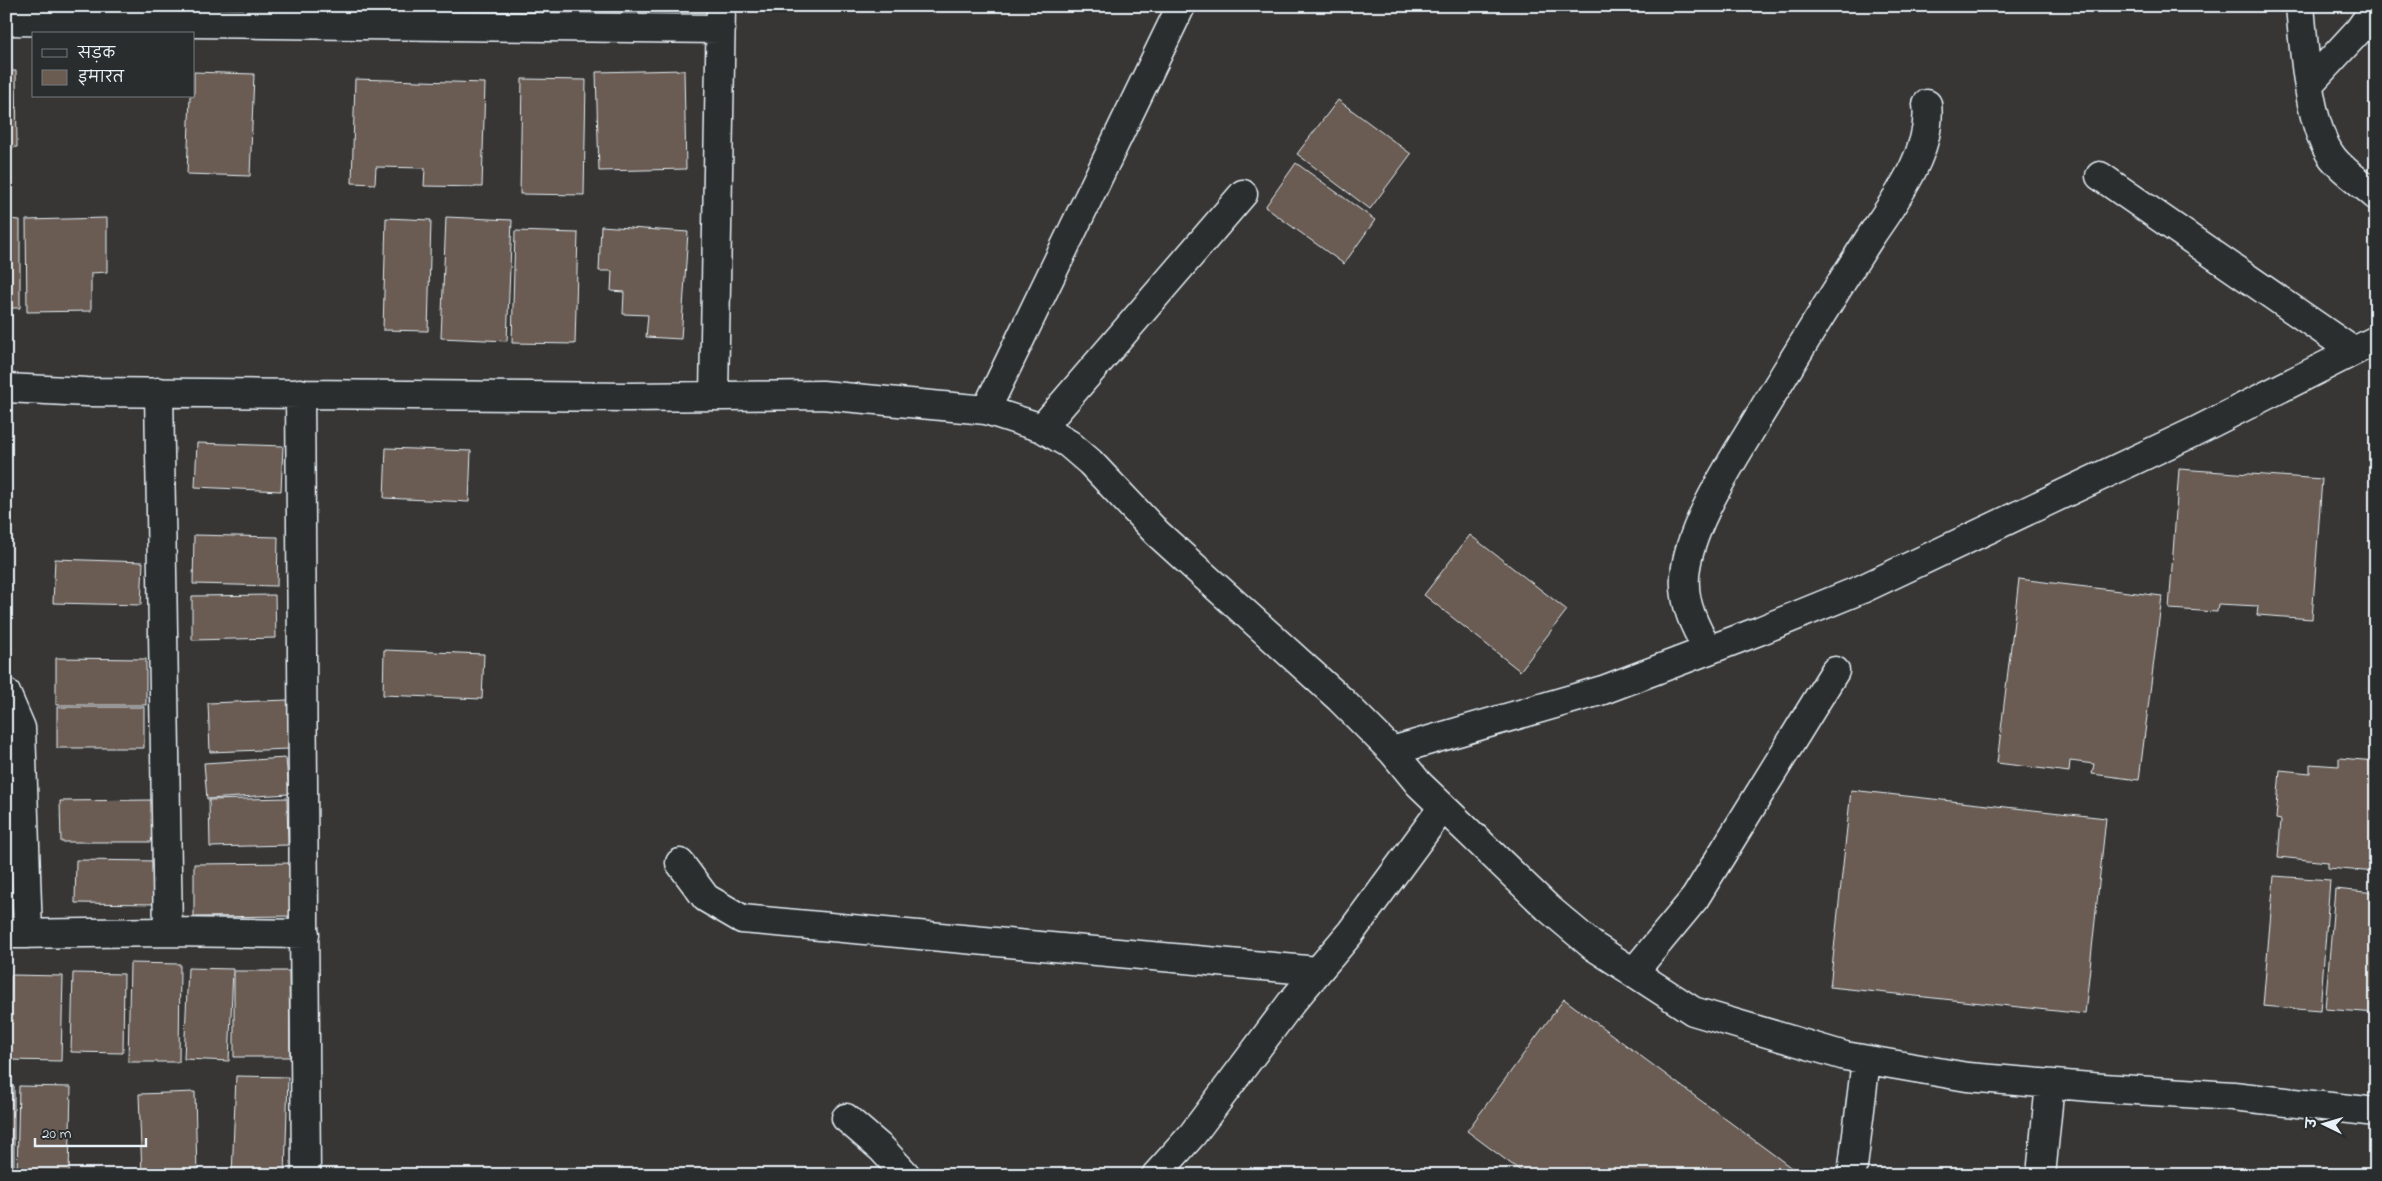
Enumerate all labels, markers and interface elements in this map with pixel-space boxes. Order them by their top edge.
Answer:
legend [32,32,195,98]
text: सड़क [77,43,116,65]
text: इमारत [78,67,125,89]
north arrow [2300,1098,2350,1148]
scale bar [35,1116,146,1148]
text: उ [2302,1116,2324,1131]
text: 20 m [42,1123,72,1145]

